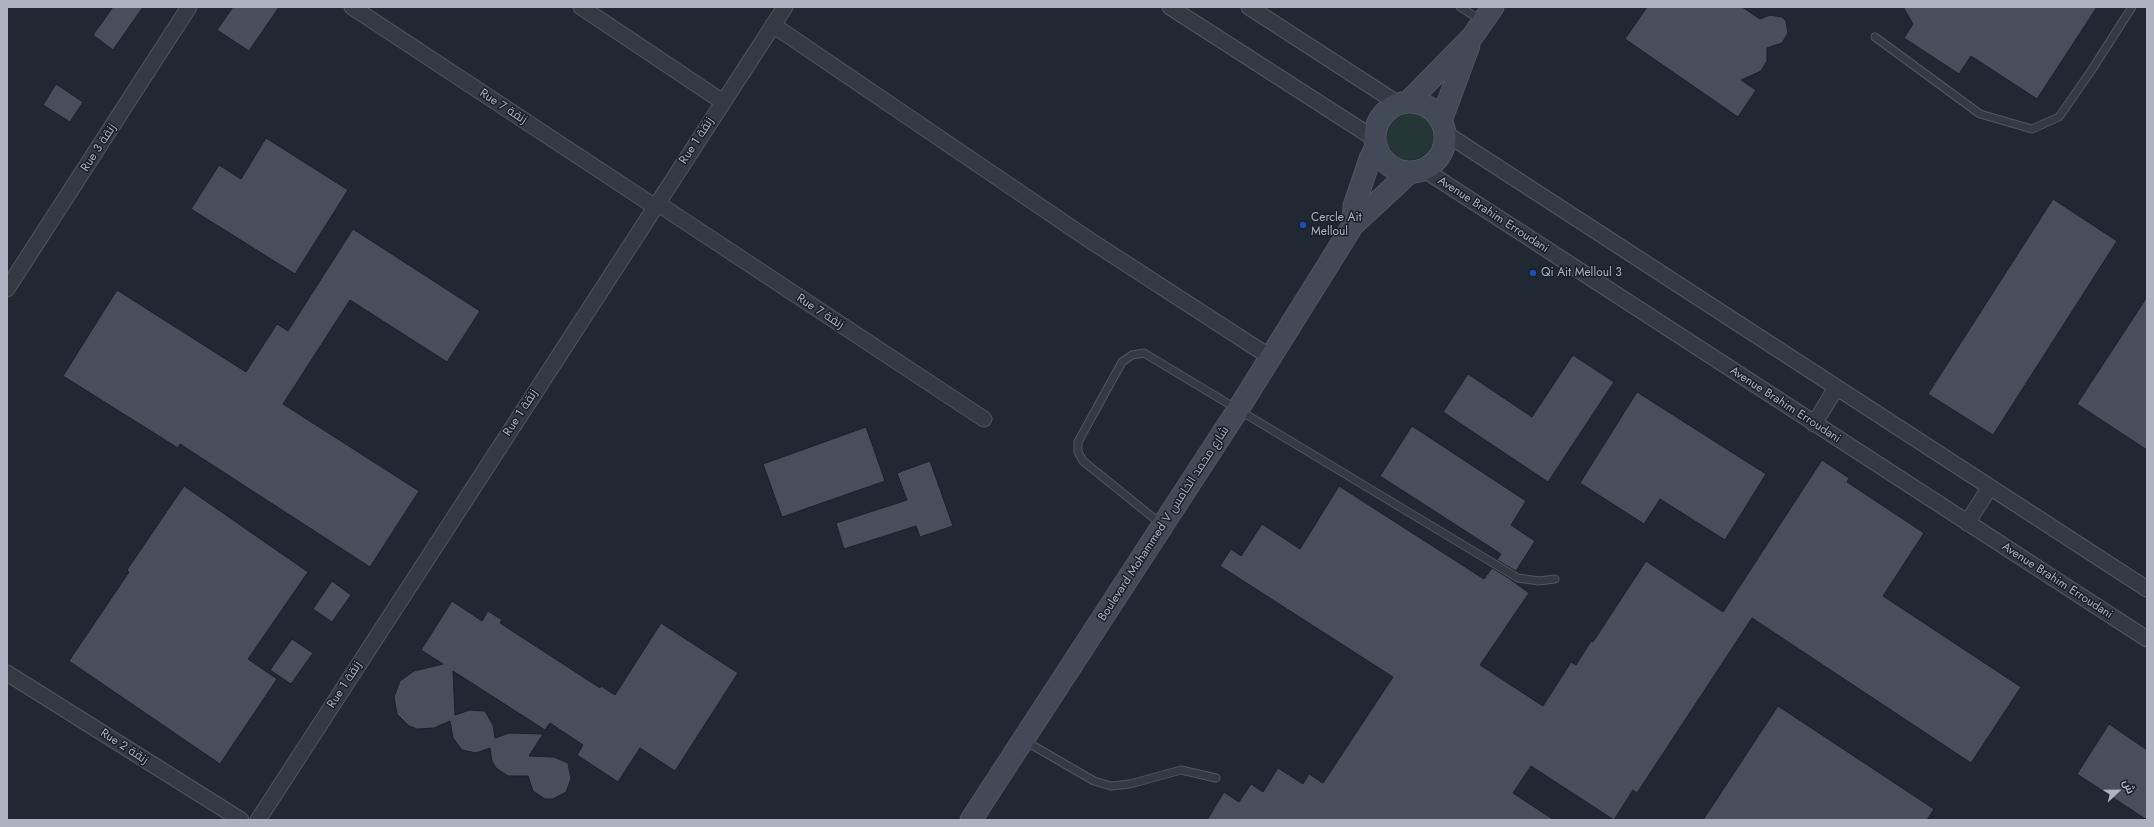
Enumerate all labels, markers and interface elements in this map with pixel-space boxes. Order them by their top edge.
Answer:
street label: Rue 7 زنقة [477,86,529,128]
street label: Rue 1 زنقة [677,115,717,167]
street label: Rue 3 زنقة [78,121,120,175]
street label: Avenue Brahim Erroudani [1435,174,1551,256]
place label: Cercle Ait Melloul [1311,211,1362,239]
marker: Cercle Ait Melloul [1298,220,1308,230]
place label: Qi Ait Melloul 3 [1541,266,1622,280]
marker: Qi Ait Melloul 3 [1528,268,1538,278]
street label: Rue 7 زنقة [794,291,846,333]
street label: Avenue Brahim Erroudani [1727,364,1843,446]
street label: Rue 1 زنقة [501,387,541,439]
street label: Boulevard Mohammed V شارع محمد الخامس [1096,424,1232,624]
street label: Avenue Brahim Erroudani [1999,540,2115,622]
street label: Rue 1 زنقة [325,659,365,711]
street label: Rue 2 زنقة [97,726,151,768]
north arrow [2098,771,2138,811]
text: ش [2119,777,2139,796]

